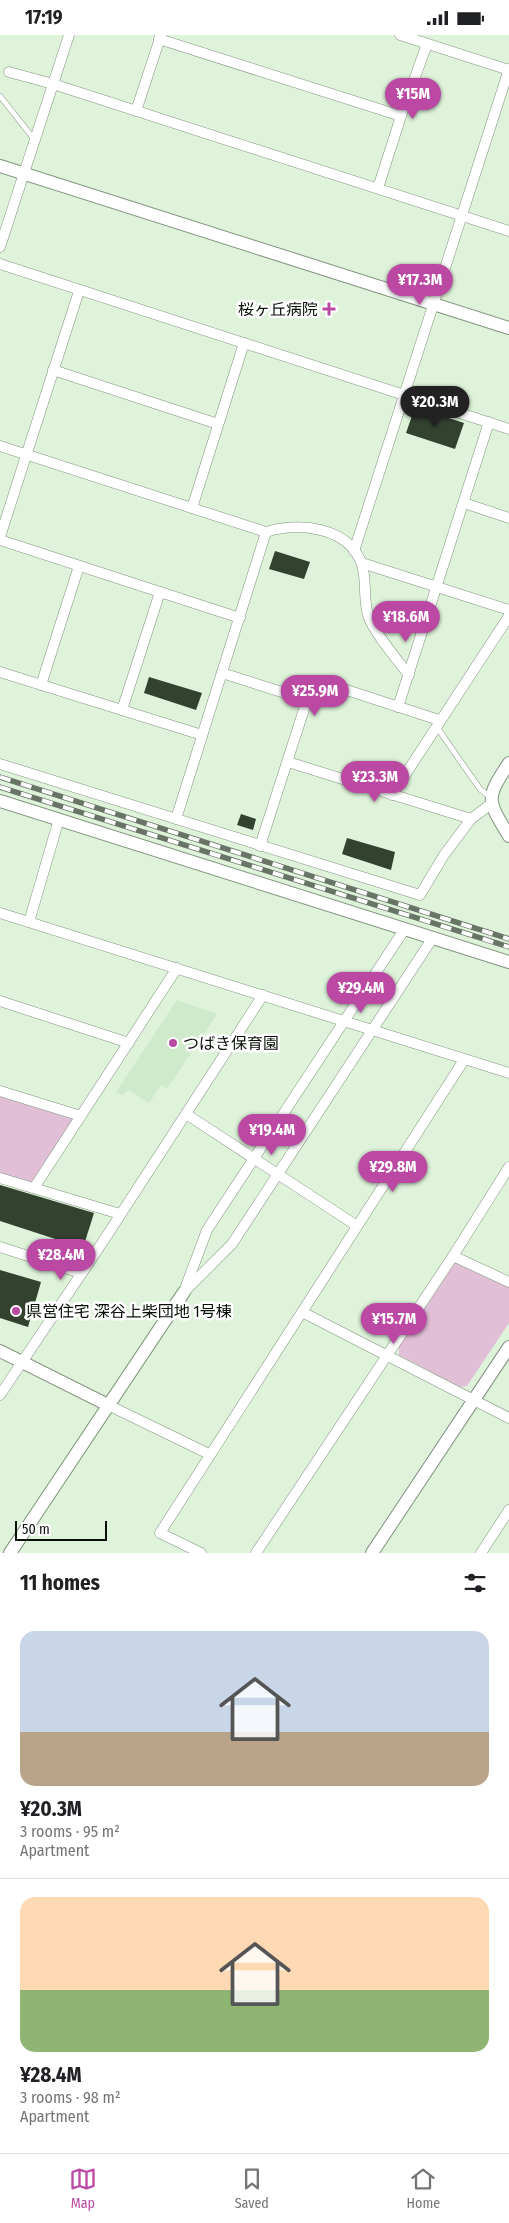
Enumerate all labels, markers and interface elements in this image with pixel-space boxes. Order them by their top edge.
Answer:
text: 17:19 [25,6,63,29]
pin: ¥15M [383,77,443,120]
text: ¥15M [396,84,430,103]
pin: ¥17.3M [379,263,461,306]
text: ¥17.3M [398,270,442,289]
place label: 桜ヶ丘病院 [238,300,318,319]
marker: 桜ヶ丘病院 [322,302,336,316]
pin: ¥20.3M [394,385,476,428]
text: ¥20.3M [411,392,459,411]
pin: ¥18.6M [365,601,447,643]
text: ¥18.6M [383,607,429,626]
pin: ¥25.9M [274,675,356,717]
text: ¥25.9M [292,681,338,700]
pin: ¥23.3M [334,761,416,803]
text: ¥23.3M [352,767,398,786]
pin: ¥29.4M [320,971,402,1014]
text: ¥29.4M [338,978,384,997]
place label: つばき保育園 [183,1034,279,1053]
marker: つばき保育園 [167,1037,179,1049]
pin: ¥19.4M [231,1113,313,1156]
text: ¥19.4M [249,1120,295,1139]
pin: ¥29.8M [352,1151,434,1193]
text: ¥29.8M [369,1157,417,1176]
pin: ¥28.4M [20,1239,102,1281]
text: ¥28.4M [38,1245,84,1264]
place label: 県営住宅 深谷上柴団地 1号棟 [26,1302,232,1321]
pin: ¥15.7M [353,1303,435,1345]
marker: 県営住宅 深谷上柴団地 1号棟 [10,1305,22,1317]
text: ¥15.7M [372,1309,416,1328]
scale bar [15,1518,108,1541]
text: 50 m [22,1521,50,1538]
icon: filters [461,1569,489,1597]
text: 11 homes [20,1570,100,1596]
icon: home [210,1664,300,1754]
text: ¥20.3M [20,1796,82,1822]
text: 3 rooms · 95 m² [20,1822,120,1841]
text: Apartment [20,1841,89,1860]
icon: home [210,1929,300,2019]
text: ¥28.4M [20,2062,82,2088]
text: 3 rooms · 98 m² [20,2088,121,2107]
text: Apartment [20,2107,89,2126]
tab: Map [69,2165,97,2212]
tab: Saved [235,2165,269,2212]
tab: Home [407,2165,440,2212]

